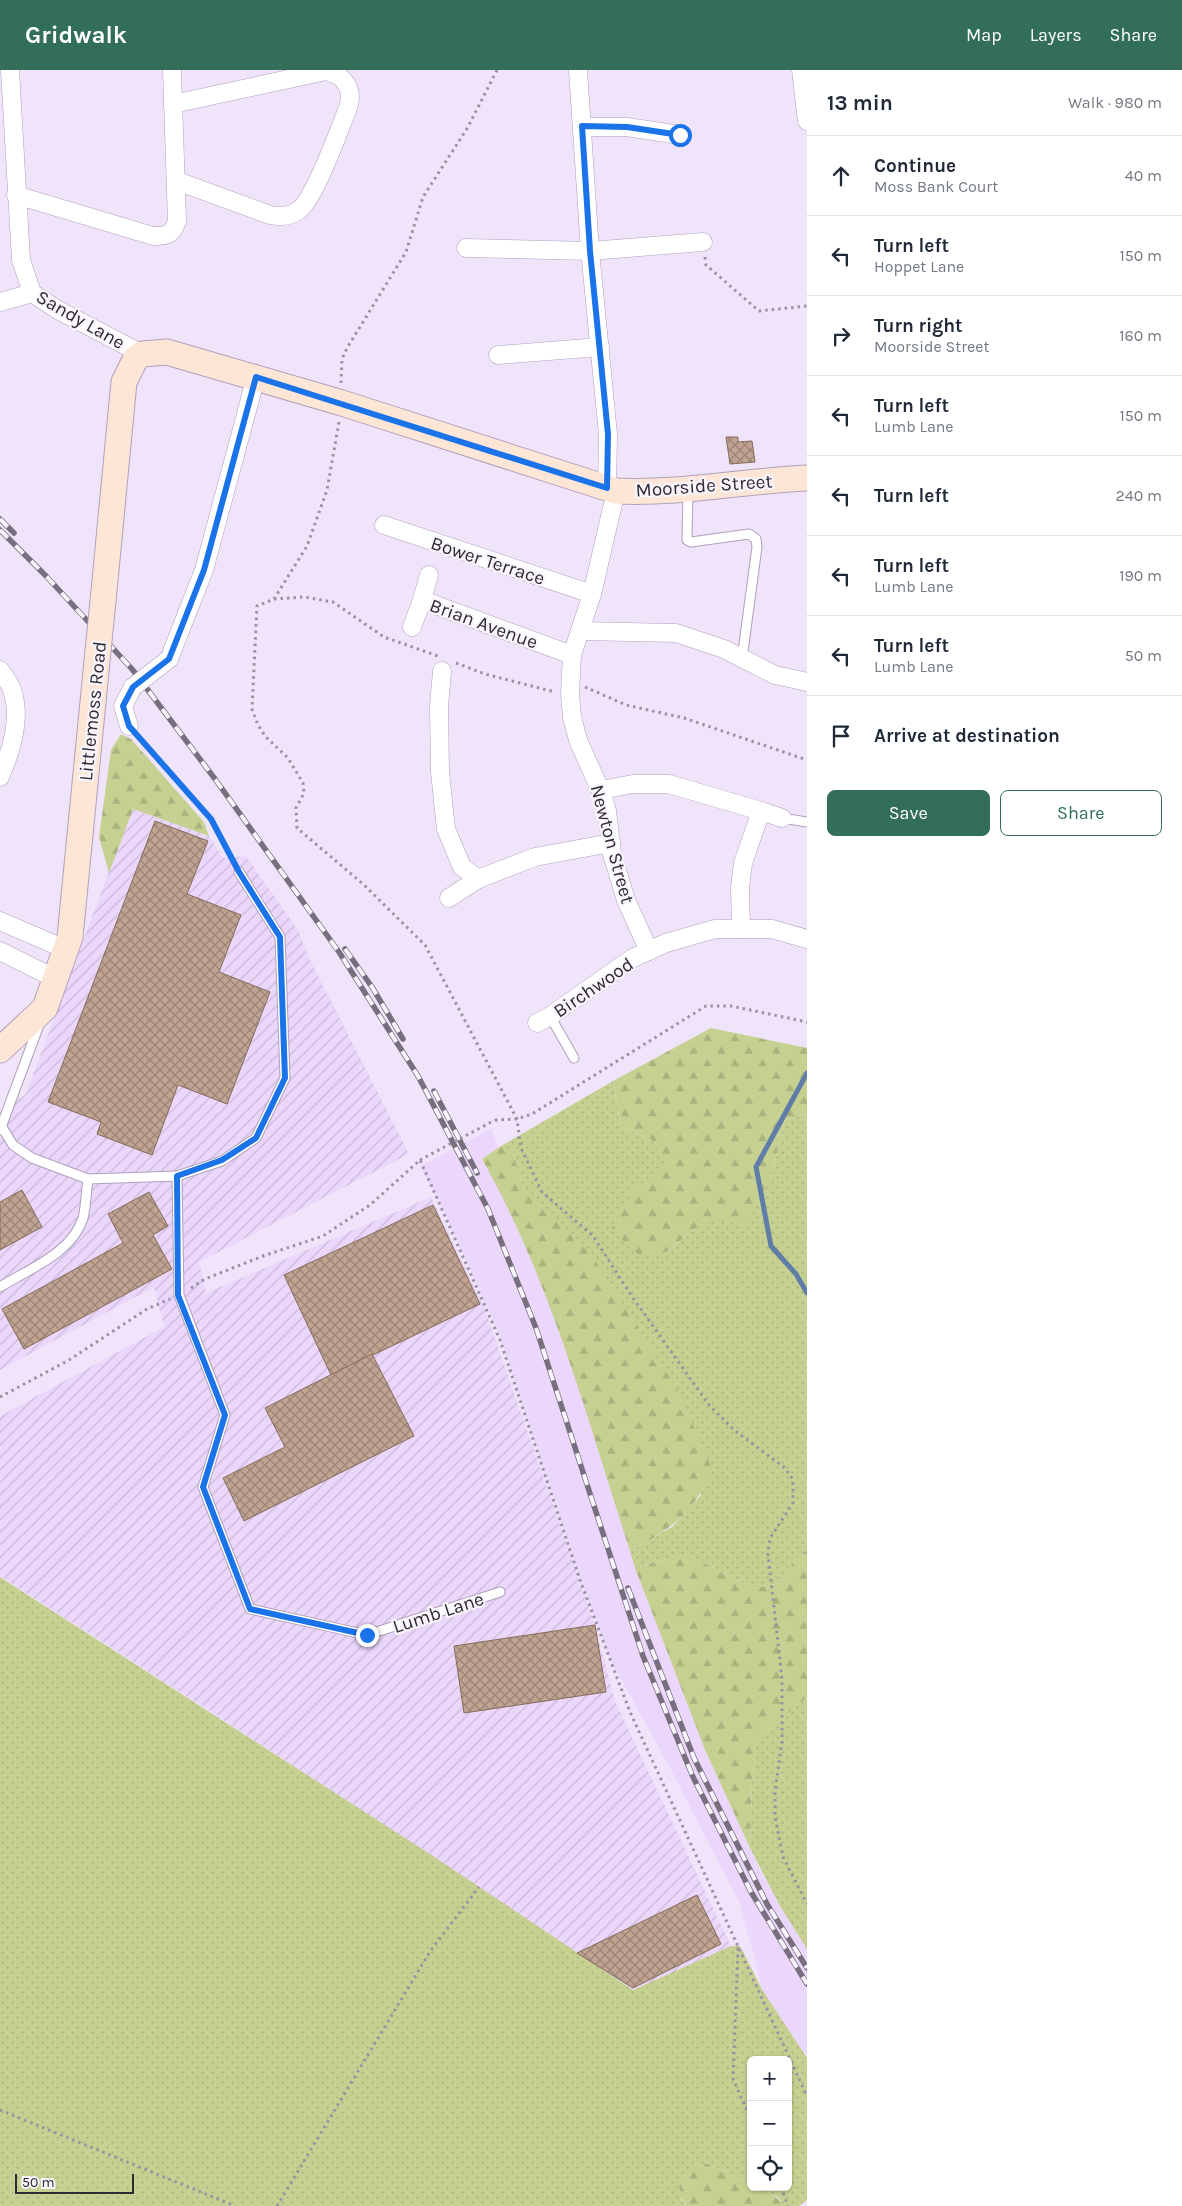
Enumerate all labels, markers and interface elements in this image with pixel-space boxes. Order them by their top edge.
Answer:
text: Gridwalk [25,21,127,49]
text: Map [966,24,1002,46]
text: Layers [1030,24,1082,46]
text: Share [1110,24,1157,46]
text: 13 min [827,91,893,115]
text: Walk · 980 m [1068,93,1162,112]
route start [669,124,692,147]
text: Continue [874,155,956,177]
icon: ahead [827,162,855,190]
text: 40 m [1125,166,1162,185]
text: Moss Bank Court [874,177,998,196]
text: Turn left [874,235,949,257]
icon: left [827,242,855,270]
text: 150 m [1119,246,1162,265]
text: Hoppet Lane [874,257,964,276]
street label: Sandy Lane [32,286,129,354]
text: Turn right [874,315,963,337]
icon: right [827,322,855,350]
text: 160 m [1119,326,1162,345]
text: Moorside Street [874,337,989,356]
text: Turn left [874,395,949,417]
icon: left [827,402,855,430]
text: 150 m [1119,406,1162,425]
text: Lumb Lane [874,417,954,436]
street label: Moorside Street [635,470,773,502]
icon: left [827,482,855,510]
text: Turn left [874,485,949,507]
text: 240 m [1116,486,1162,505]
street label: Bower Terrace [428,532,548,590]
text: Turn left [874,555,949,577]
icon: left [827,562,855,590]
text: 190 m [1119,566,1162,585]
text: Lumb Lane [874,577,954,596]
street label: Brian Avenue [427,594,541,654]
text: Turn left [874,635,949,657]
street label: Littlemoss Road [75,640,111,782]
icon: left [827,642,855,670]
text: 50 m [1125,646,1162,665]
text: Lumb Lane [874,657,954,676]
icon: arrive [827,722,855,750]
text: Arrive at destination [874,725,1060,747]
street label: Newton Street [586,782,638,906]
button: Save [827,790,990,836]
button: Share [1000,790,1162,836]
street label: Birchwood [550,953,638,1023]
street label: Lumb Lane [390,1588,487,1638]
route end [356,1624,379,1647]
map controls [747,2056,792,2191]
button: + [747,2056,792,2101]
button: − [747,2101,792,2146]
button: locate [747,2146,792,2191]
scale bar [15,2171,134,2194]
text: 50 m [22,2174,55,2191]

